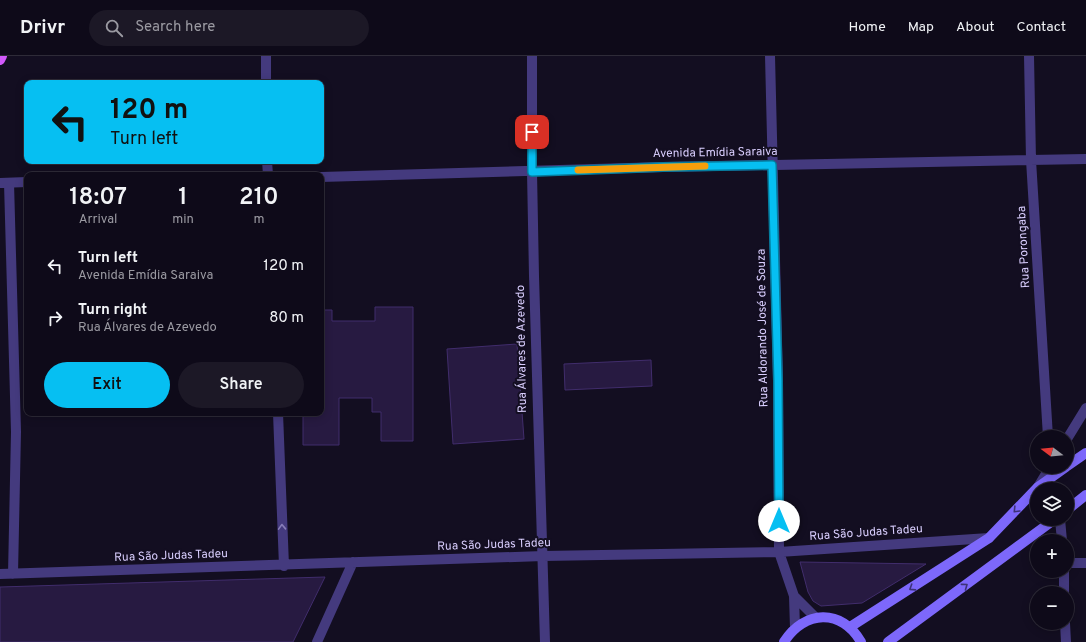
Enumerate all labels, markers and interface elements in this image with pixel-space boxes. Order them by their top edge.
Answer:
search box [89,10,369,46]
text: Drivr [20,16,65,40]
icon: search [103,17,125,39]
text: Search here [135,18,215,37]
text: Home [849,19,886,36]
text: Map [908,19,934,36]
text: About [956,19,995,36]
text: Contact [1017,19,1066,36]
text: 120 m [110,93,188,129]
icon: left [44,96,96,148]
pin [515,115,549,149]
icon: arrive [521,121,543,143]
text: Turn left [110,128,178,151]
street label: Avenida Emídia Saraiva [652,144,778,162]
text: 18:07 [69,183,127,213]
text: 1 [178,183,188,213]
text: 210 [239,183,279,213]
street label: Rua Porongaba [1014,205,1034,289]
text: Arrival [79,212,118,228]
text: min [172,212,194,228]
text: m [253,212,264,228]
street label: Rua Aldorando José de Souza [754,248,772,408]
text: Turn left [78,249,138,268]
icon: left [44,255,66,277]
text: 120 m [263,257,304,276]
text: Avenida Emídia Saraiva [78,268,213,284]
street label: Rua Álvares de Azevedo [513,284,531,413]
text: Turn right [78,301,147,320]
icon: right [44,307,66,329]
text: 80 m [269,309,304,328]
text: Rua Álvares de Azevedo [78,320,217,336]
button: Exit [44,362,170,408]
button: Share [178,362,304,408]
north arrow [1030,430,1074,474]
map controls [1030,430,1074,630]
button: layers [1030,482,1074,526]
position arrow [758,500,800,542]
one-way arrow [1013,505,1020,513]
street label: Rua São Judas Tadeu [809,521,923,545]
one-way arrow [278,524,286,530]
button: + [1030,534,1074,578]
street label: Rua São Judas Tadeu [437,535,551,555]
street label: Rua São Judas Tadeu [114,546,228,566]
one-way arrow [909,583,916,590]
one-way arrow [960,584,967,591]
button: − [1030,586,1074,630]

